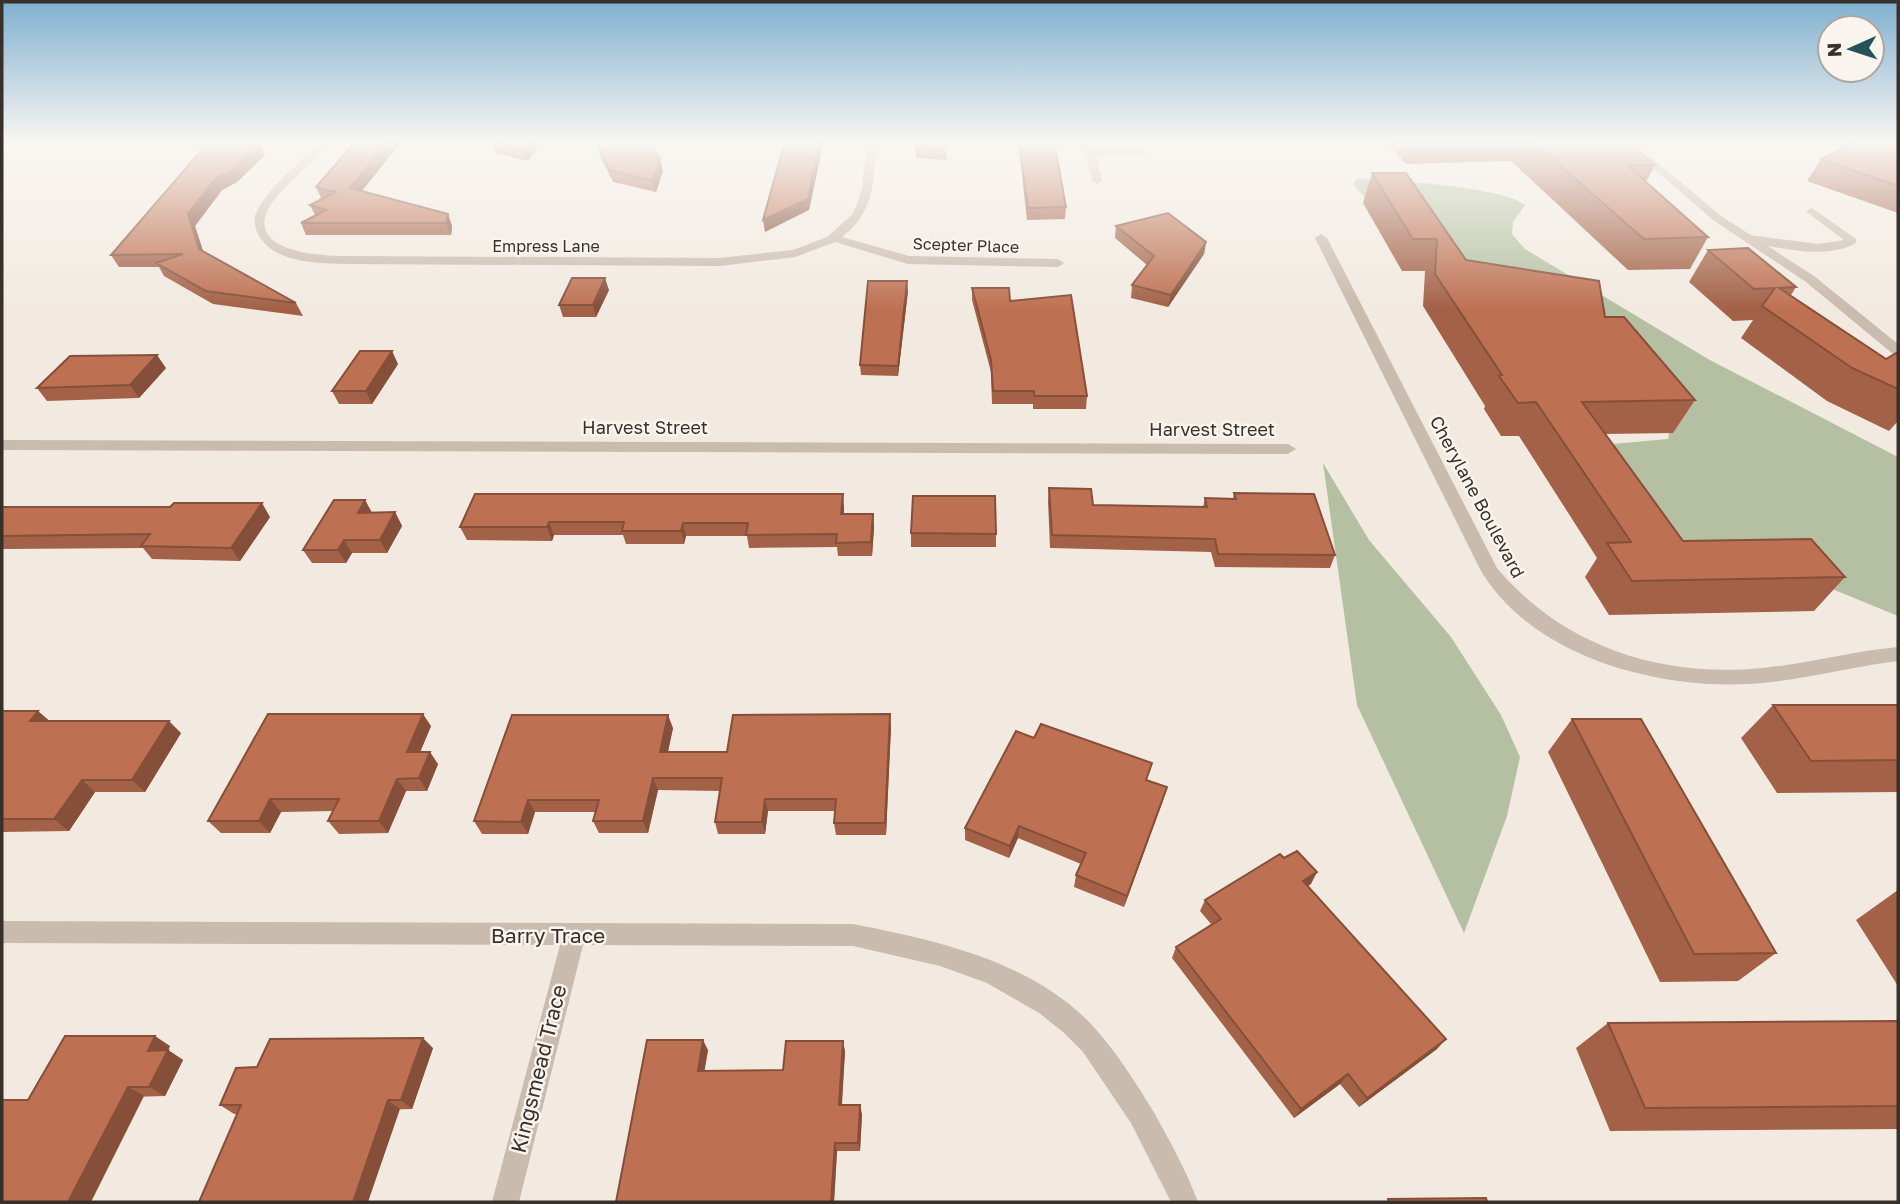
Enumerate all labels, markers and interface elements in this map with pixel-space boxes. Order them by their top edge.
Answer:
north arrow [1816,14,1886,84]
text: N [1822,42,1845,58]
street label: Scepter Place [912,233,1020,257]
street label: Empress Lane [492,236,600,256]
street label: Cherylane Boulevard [1426,412,1530,581]
street label: Harvest Street [582,416,708,438]
street label: Harvest Street [1149,418,1275,440]
street label: Barry Trace [491,922,605,948]
street label: Kingsmead Trace [505,982,572,1156]

